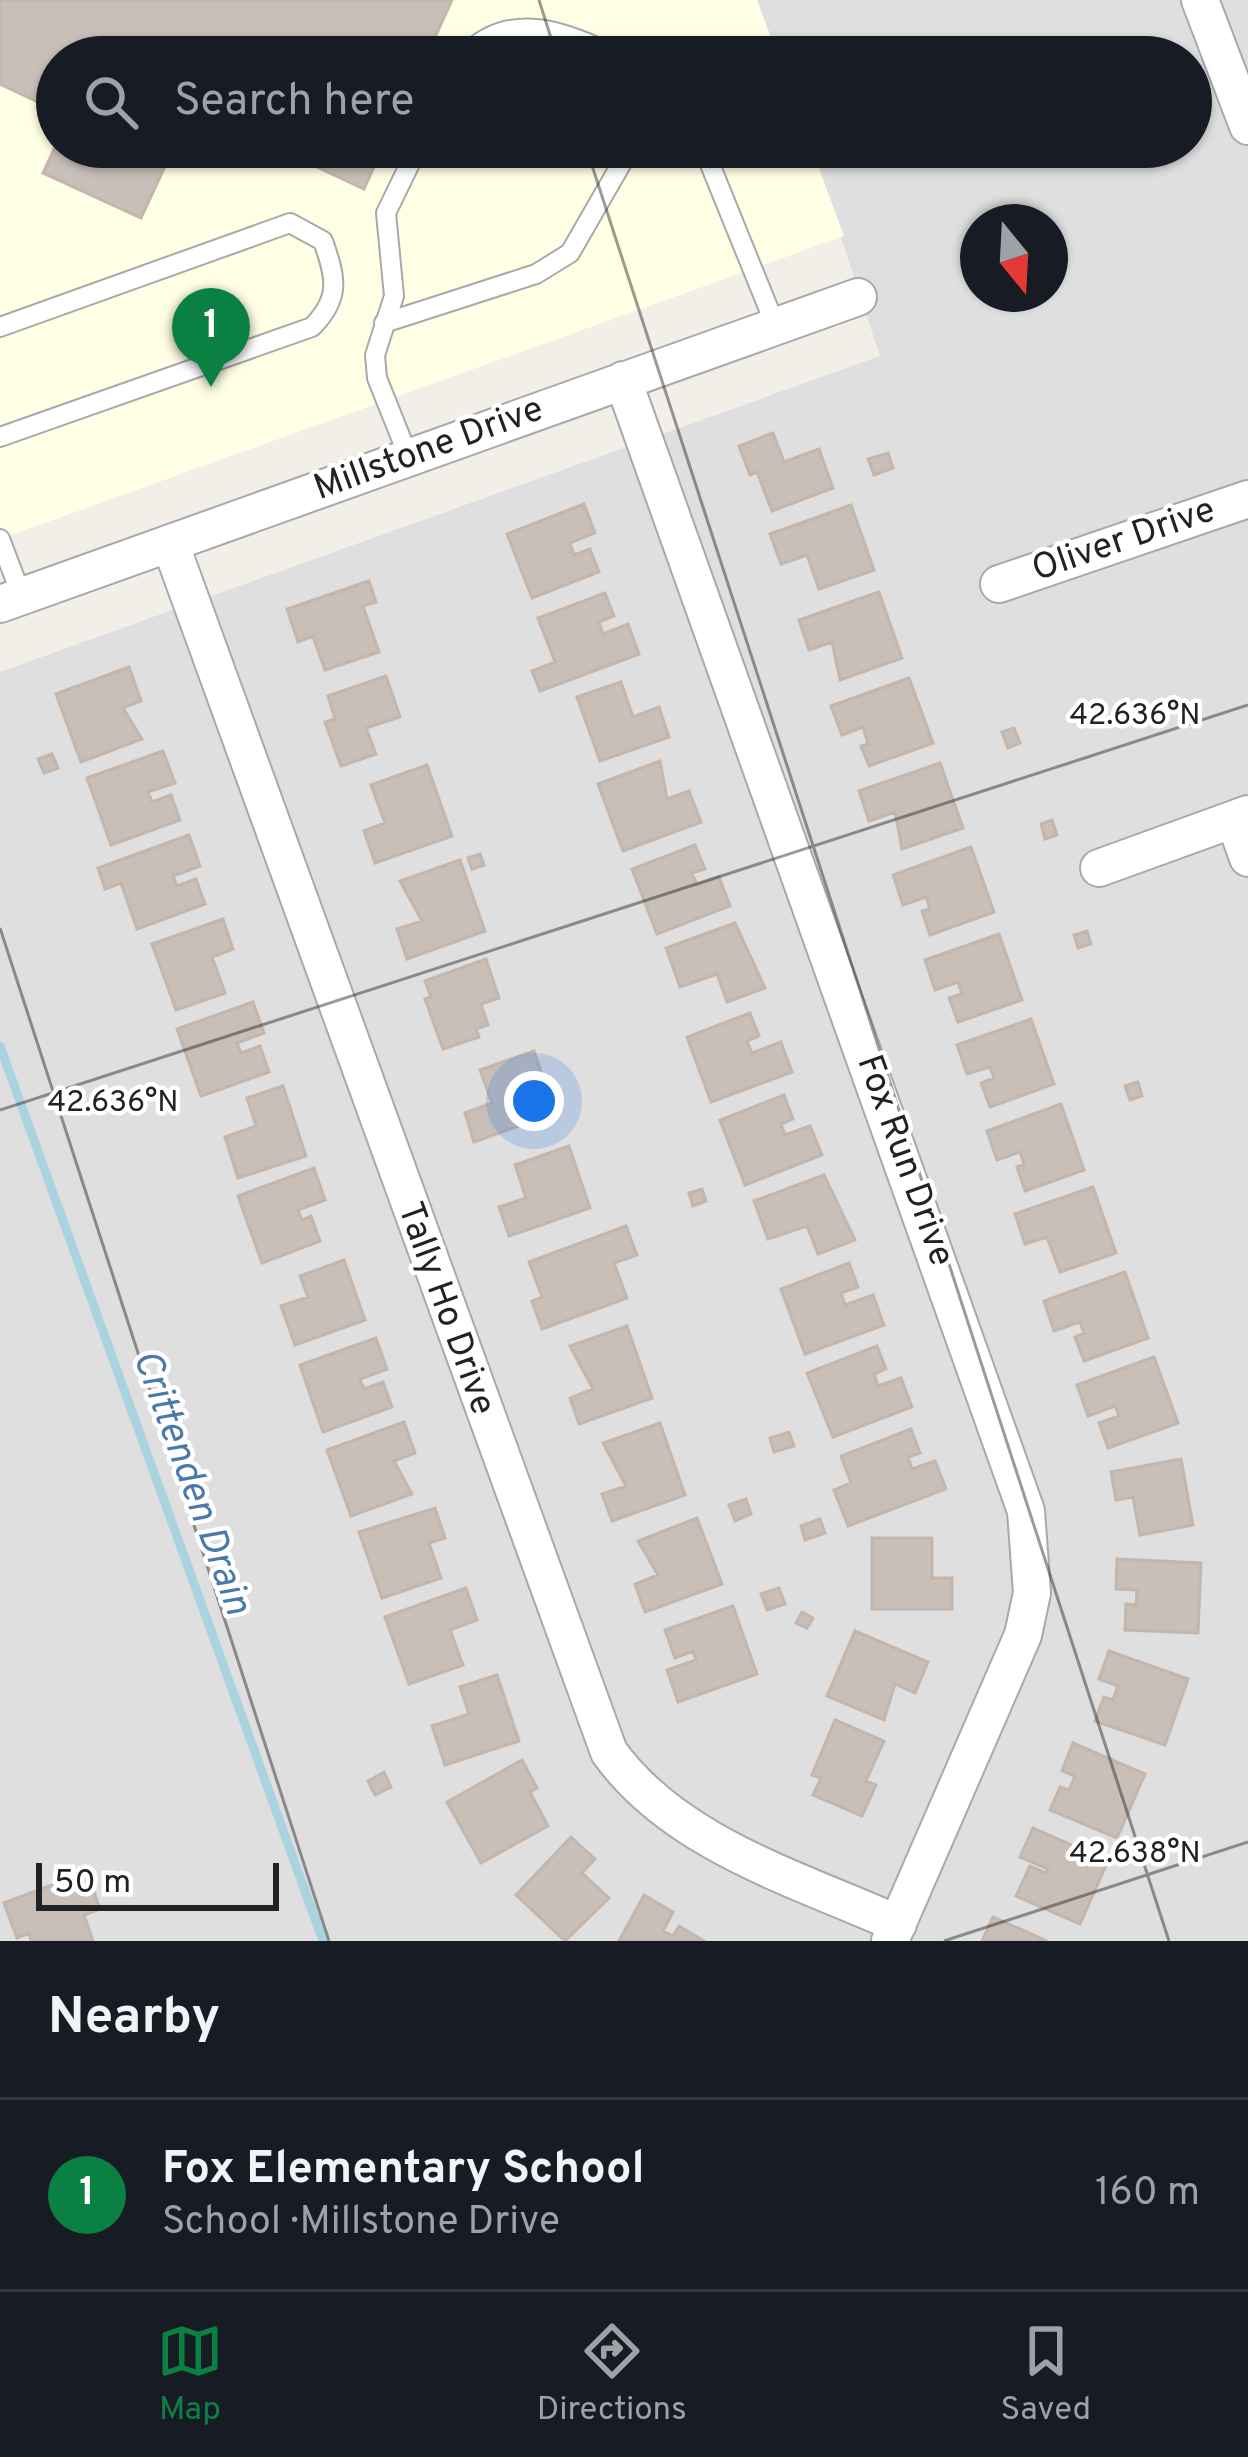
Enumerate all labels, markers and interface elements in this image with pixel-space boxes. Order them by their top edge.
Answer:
search box [36,36,1212,168]
icon: search [78,69,144,135]
text: Search here [174,74,414,131]
north arrow [960,204,1068,312]
pin: 1 [172,288,250,387]
street label: Millstone Drive [308,387,550,513]
street label: Oliver Drive [1026,488,1222,594]
text: 42.636°N [1069,698,1201,735]
street label: Fox Run Drive [844,1049,964,1273]
your location [504,1071,564,1131]
text: 42.636°N [47,1085,179,1122]
street label: Tally Ho Drive [385,1196,505,1422]
water label: Crittenden Drain [119,1344,261,1622]
text: 42.638°N [1069,1836,1201,1873]
scale bar [36,1857,279,1910]
text: 50 m [54,1863,131,1905]
text: Nearby [48,1987,220,2052]
text: Fox Elementary School [162,2142,645,2199]
text: 1 [79,2170,95,2219]
text: 160 m [1095,2170,1200,2219]
text: School · Millstone Drive [162,2199,560,2248]
tab: Map [157,2318,223,2432]
tab: Directions [537,2318,687,2432]
tab: Saved [1000,2318,1091,2432]

